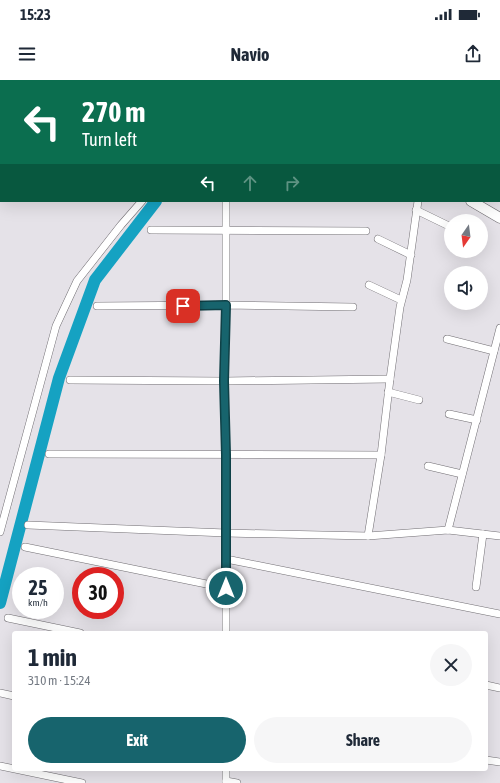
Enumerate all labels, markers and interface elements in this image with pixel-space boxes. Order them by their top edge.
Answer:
text: 15:23 [20,6,51,23]
icon: menu [16,43,38,65]
icon: share [462,43,484,65]
text: Navio [230,44,270,65]
icon: left [16,96,68,148]
text: 270 m [82,96,145,128]
text: Turn left [82,129,137,150]
icon: left [197,172,219,194]
icon: ahead [239,172,261,194]
icon: right [281,172,303,194]
north arrow [444,214,488,258]
map controls [444,214,488,310]
button: sound [444,266,488,310]
pin [166,289,200,323]
icon: arrive [172,295,194,317]
speed limit sign: 30 [72,567,124,619]
position arrow [205,567,247,609]
text: 25 [29,576,47,599]
text: km/h [28,597,48,608]
text: 1 min [28,644,77,671]
button: close [430,644,472,686]
text: 310 m · 15:24 [28,673,91,688]
button: Exit [28,717,246,763]
button: Share [254,717,472,763]

